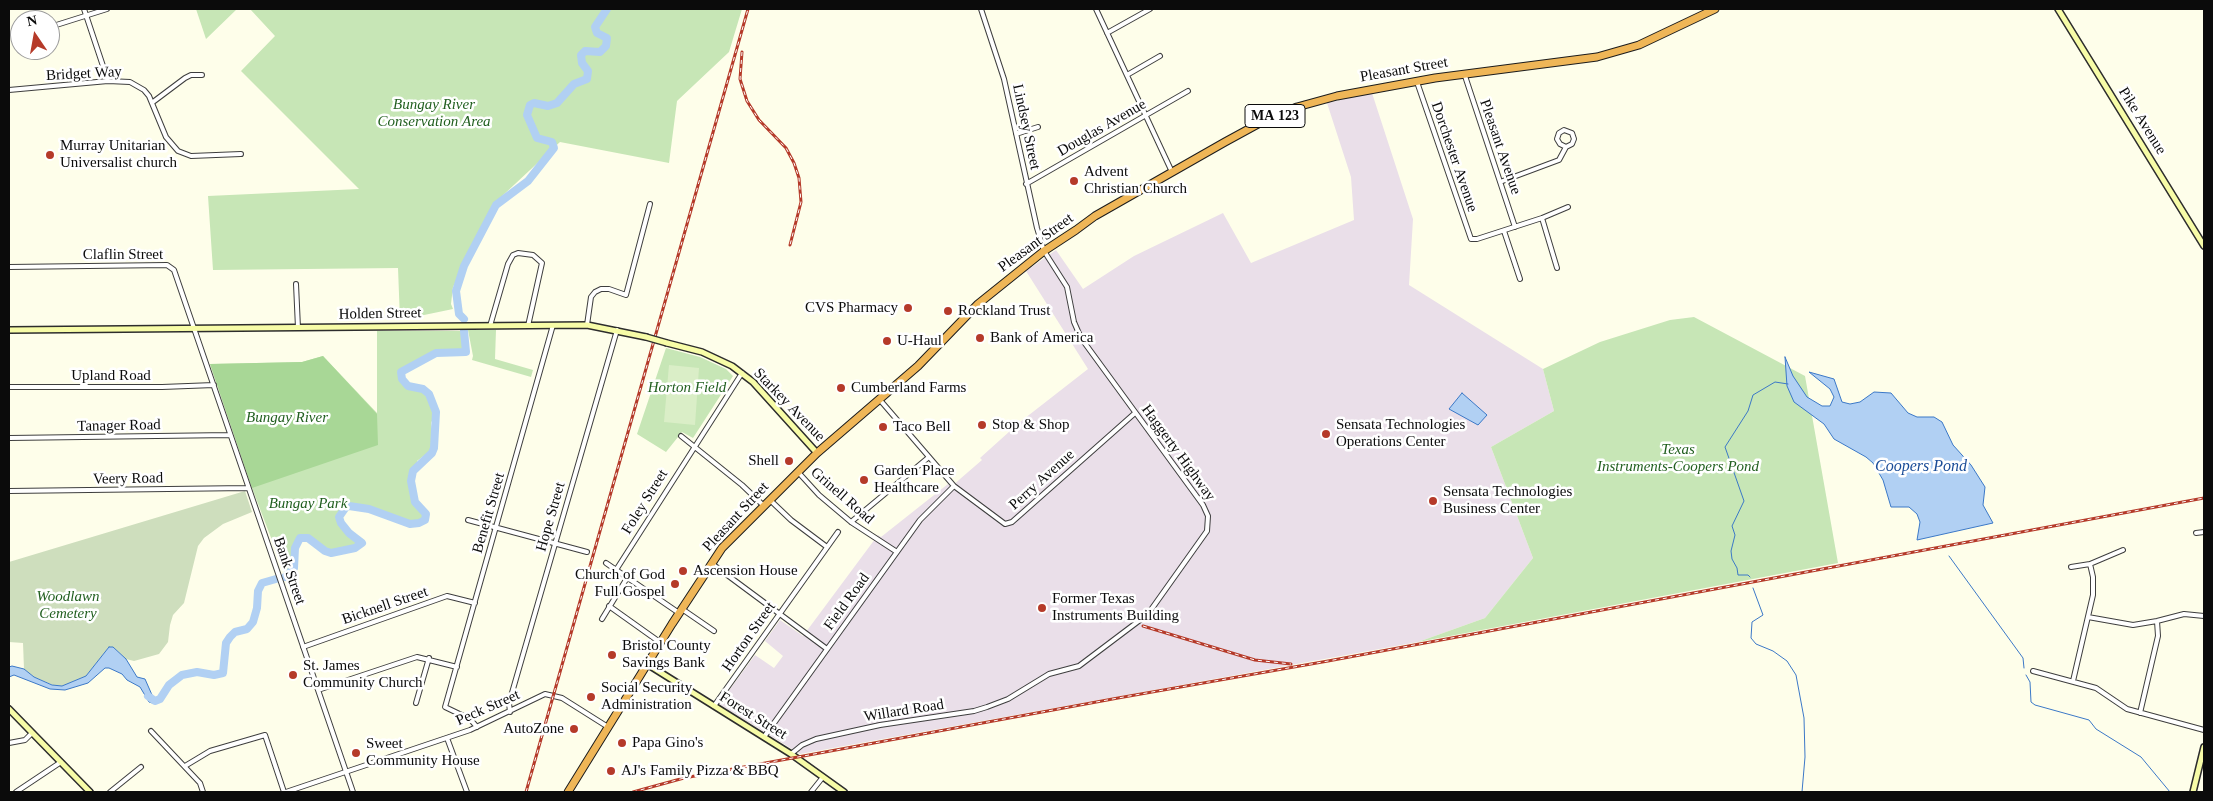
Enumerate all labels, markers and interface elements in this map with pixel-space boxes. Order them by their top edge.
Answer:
north arrow [10,10,60,60]
text: N [25,12,38,29]
street label: Pleasant Street [1359,53,1449,87]
street label: Bridget Way [46,63,122,85]
street label: Lindsey Street [1008,83,1044,171]
street label: Pike Avenue [2114,84,2170,158]
street label: Douglas Avenue [1055,95,1149,161]
park label: Bungay River Conservation Area [377,96,491,131]
street label: Pleasant Avenue [1475,97,1525,197]
street label: Dorchester Avenue [1427,100,1481,214]
road number: MA 123 [1245,104,1305,128]
place label: Murray Unitarian Universalist church [60,137,177,172]
marker: Murray Unitarian Universalist church [44,149,56,161]
place label: Advent Christian Church [1084,163,1187,198]
marker: Advent Christian Church [1068,175,1080,187]
street label: Pleasant Street [995,210,1077,276]
street label: Claflin Street [83,246,163,264]
place label: CVS Pharmacy [805,299,898,317]
marker: CVS Pharmacy [902,302,914,314]
place label: Rockland Trust [958,302,1050,320]
street label: Holden Street [338,304,422,324]
marker: Rockland Trust [942,305,954,317]
place label: Bank of America [990,329,1093,347]
place label: U-Haul [897,332,942,350]
marker: Bank of America [974,332,986,344]
marker: U-Haul [881,335,893,347]
street label: Starkey Avenue [749,365,829,445]
street label: Upland Road [71,367,151,385]
park label: Horton Field [648,379,726,397]
place label: Cumberland Farms [851,379,966,397]
marker: Cumberland Farms [835,382,847,394]
street label: Haggerty Highway [1137,401,1219,505]
park label: Bungay River [246,409,328,427]
street label: Tanager Road [77,416,161,436]
place label: Stop & Shop [992,416,1070,434]
place label: Sensata Technologies Operations Center [1336,416,1465,451]
place label: Taco Bell [893,418,951,436]
marker: Stop & Shop [976,419,988,431]
marker: Taco Bell [877,421,889,433]
marker: Sensata Technologies Operations Center [1320,428,1332,440]
park label: Texas Instruments-Coopers Pond [1597,441,1759,476]
street label: Perry Avenue [1006,446,1078,514]
place label: Shell [748,452,779,470]
marker: Shell [783,455,795,467]
water label: Coopers Pond [1875,457,1967,477]
place label: Garden Place Healthcare [874,462,954,497]
street label: Grinell Road [807,464,877,528]
street label: Foley Street [618,466,672,538]
street label: Veery Road [93,469,163,489]
street label: Benefit Street [469,471,509,555]
marker: Garden Place Healthcare [858,474,870,486]
street label: Pleasant Street [699,478,773,556]
street label: Hope Street [533,480,569,554]
place label: Sensata Technologies Business Center [1443,483,1572,518]
park label: Bungay Park [269,495,347,513]
marker: Sensata Technologies Business Center [1427,495,1439,507]
street label: Bank Street [269,535,309,607]
place label: Ascension House [693,562,798,580]
marker: Ascension House [677,565,689,577]
place label: Church of God Full Gospel [575,566,665,601]
street label: Field Road [820,570,874,634]
marker: Church of God Full Gospel [669,578,681,590]
street label: Bicknell Street [340,583,430,629]
park label: Woodlawn Cemetery [37,588,99,623]
place label: Former Texas Instruments Building [1052,590,1179,625]
street label: Horton Street [718,599,780,675]
marker: Former Texas Instruments Building [1036,602,1048,614]
place label: Bristol County Savings Bank [622,637,711,672]
marker: Bristol County Savings Bank [606,649,618,661]
place label: St. James Community Church [303,657,423,692]
marker: St. James Community Church [287,669,299,681]
place label: Social Security Administration [601,679,692,714]
street label: Peck Street [453,686,523,730]
street label: Forest Street [716,688,790,744]
marker: Social Security Administration [585,691,597,703]
street label: Willard Road [863,696,945,726]
place label: AutoZone [503,720,564,738]
marker: AutoZone [568,723,580,735]
place label: Papa Gino's [632,734,703,752]
place label: Sweet Community House [366,735,480,770]
marker: Papa Gino's [616,737,628,749]
marker: Sweet Community House [350,747,362,759]
place label: AJ's Family Pizza & BBQ [621,762,779,780]
marker: AJ's Family Pizza & BBQ [605,765,617,777]

